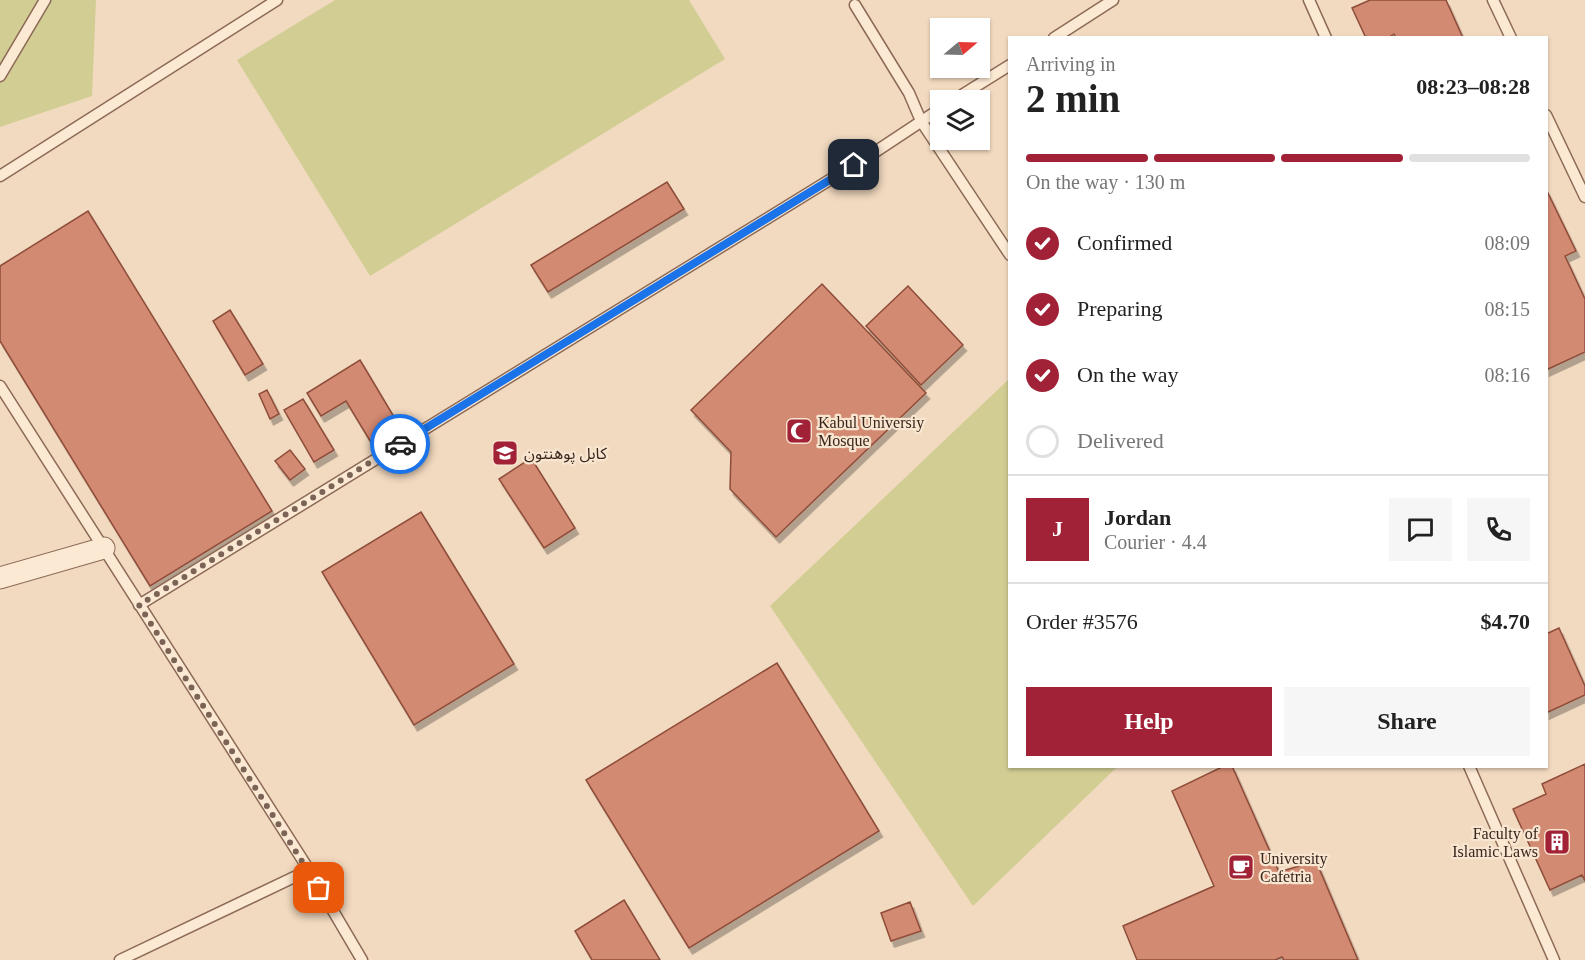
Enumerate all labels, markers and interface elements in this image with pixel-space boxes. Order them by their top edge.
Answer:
north arrow [930,18,990,78]
map controls [930,18,990,150]
text: Arriving in [1026,53,1115,75]
text: 08:23–08:28 [1416,74,1530,99]
text: 2 min [1026,77,1120,120]
button: layers [930,90,990,150]
pin [828,139,879,190]
icon: home [837,148,870,181]
text: On the way · 130 m [1026,171,1185,193]
icon: check [1026,227,1059,260]
text: Confirmed [1077,230,1172,255]
text: 08:09 [1484,232,1530,254]
icon: check [1026,293,1059,326]
text: Preparing [1077,296,1163,321]
text: 08:15 [1484,298,1530,320]
icon: check [1026,359,1059,392]
text: On the way [1077,362,1178,387]
text: 08:16 [1484,364,1530,386]
courier [370,414,430,474]
place label: Kabul Universiy Mosque [818,414,924,450]
mosque icon: Kabul Universiy Mosque [784,416,814,446]
icon: car [384,428,417,461]
text: Delivered [1077,428,1164,453]
school or university icon: کابل پوهنتون [490,438,520,468]
place label: کابل پوهنتون [524,445,607,464]
button: chat [1389,498,1452,561]
button: phone [1467,498,1530,561]
text: Jordan [1104,505,1171,530]
text: J [1052,516,1063,541]
text: Courier · 4.4 [1104,531,1207,553]
text: Order #3576 [1026,609,1138,634]
text: $4.70 [1481,609,1530,634]
button: Help [1026,687,1272,756]
button: Share [1284,687,1530,756]
place label: Faculty of Islamic Laws [1452,825,1539,860]
building icon: Faculty of Islamic Laws [1542,827,1572,857]
place label: University Cafetria [1260,850,1328,885]
cafe icon: University Cafetria [1226,852,1256,882]
pin [293,862,344,913]
icon: bag [302,871,335,904]

